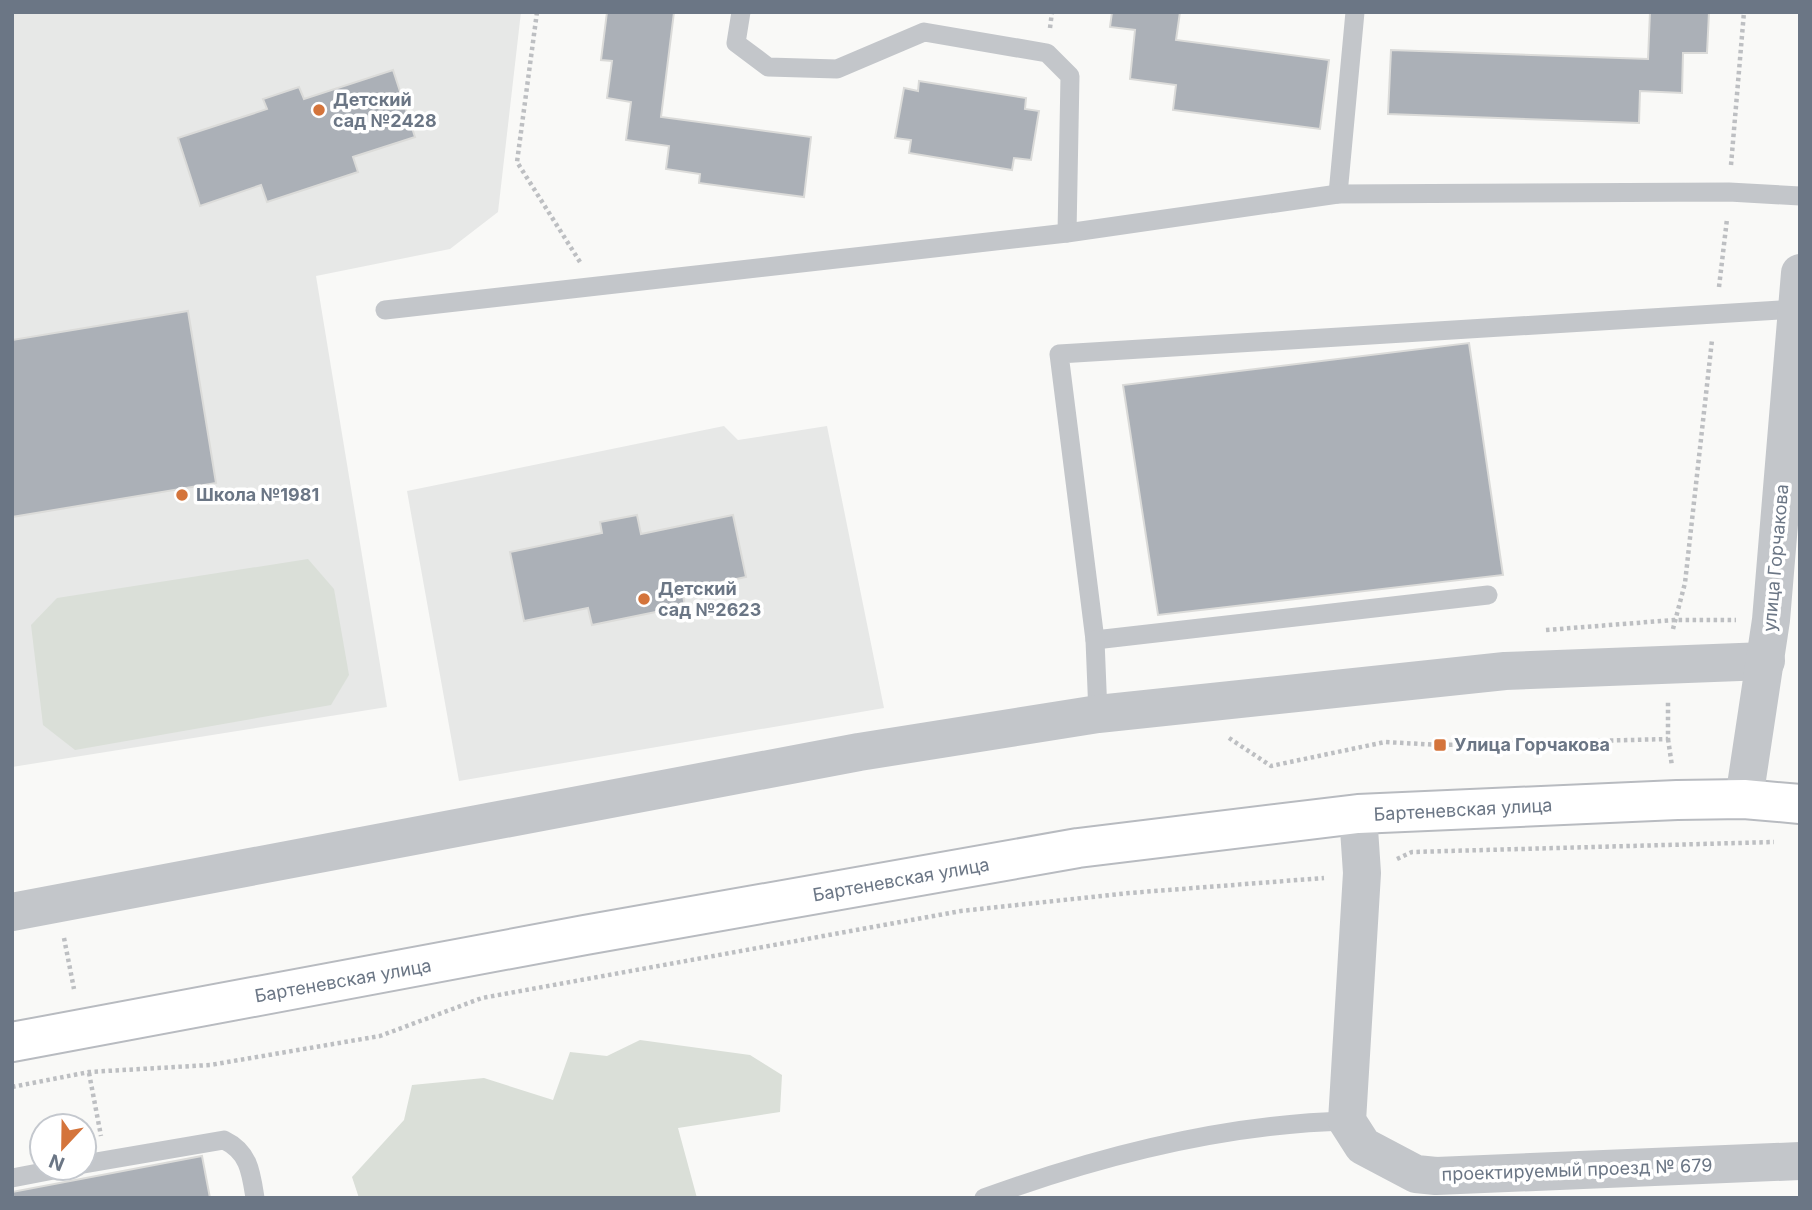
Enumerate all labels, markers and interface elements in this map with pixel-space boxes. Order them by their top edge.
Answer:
place label: Детский сад №2428 [333,89,437,131]
marker: Детский сад №2428 [311,102,327,118]
street label: улица Горчакова [1759,483,1792,633]
place label: Школа №1981 [196,484,319,505]
marker: Школа №1981 [174,487,190,503]
place label: Детский сад №2623 [658,578,761,620]
marker: Детский сад №2623 [636,591,652,607]
place label: Улица Горчакова [1454,734,1610,755]
marker: Улица Горчакова [1432,737,1448,753]
street label: Бартеневская улица [1373,794,1553,825]
street label: Бартеневская улица [811,854,991,905]
street label: Бартеневская улица [253,955,433,1006]
north arrow [28,1112,98,1182]
text: N [46,1149,68,1176]
street label: проектируемый проезд № 679 [1441,1154,1713,1185]

